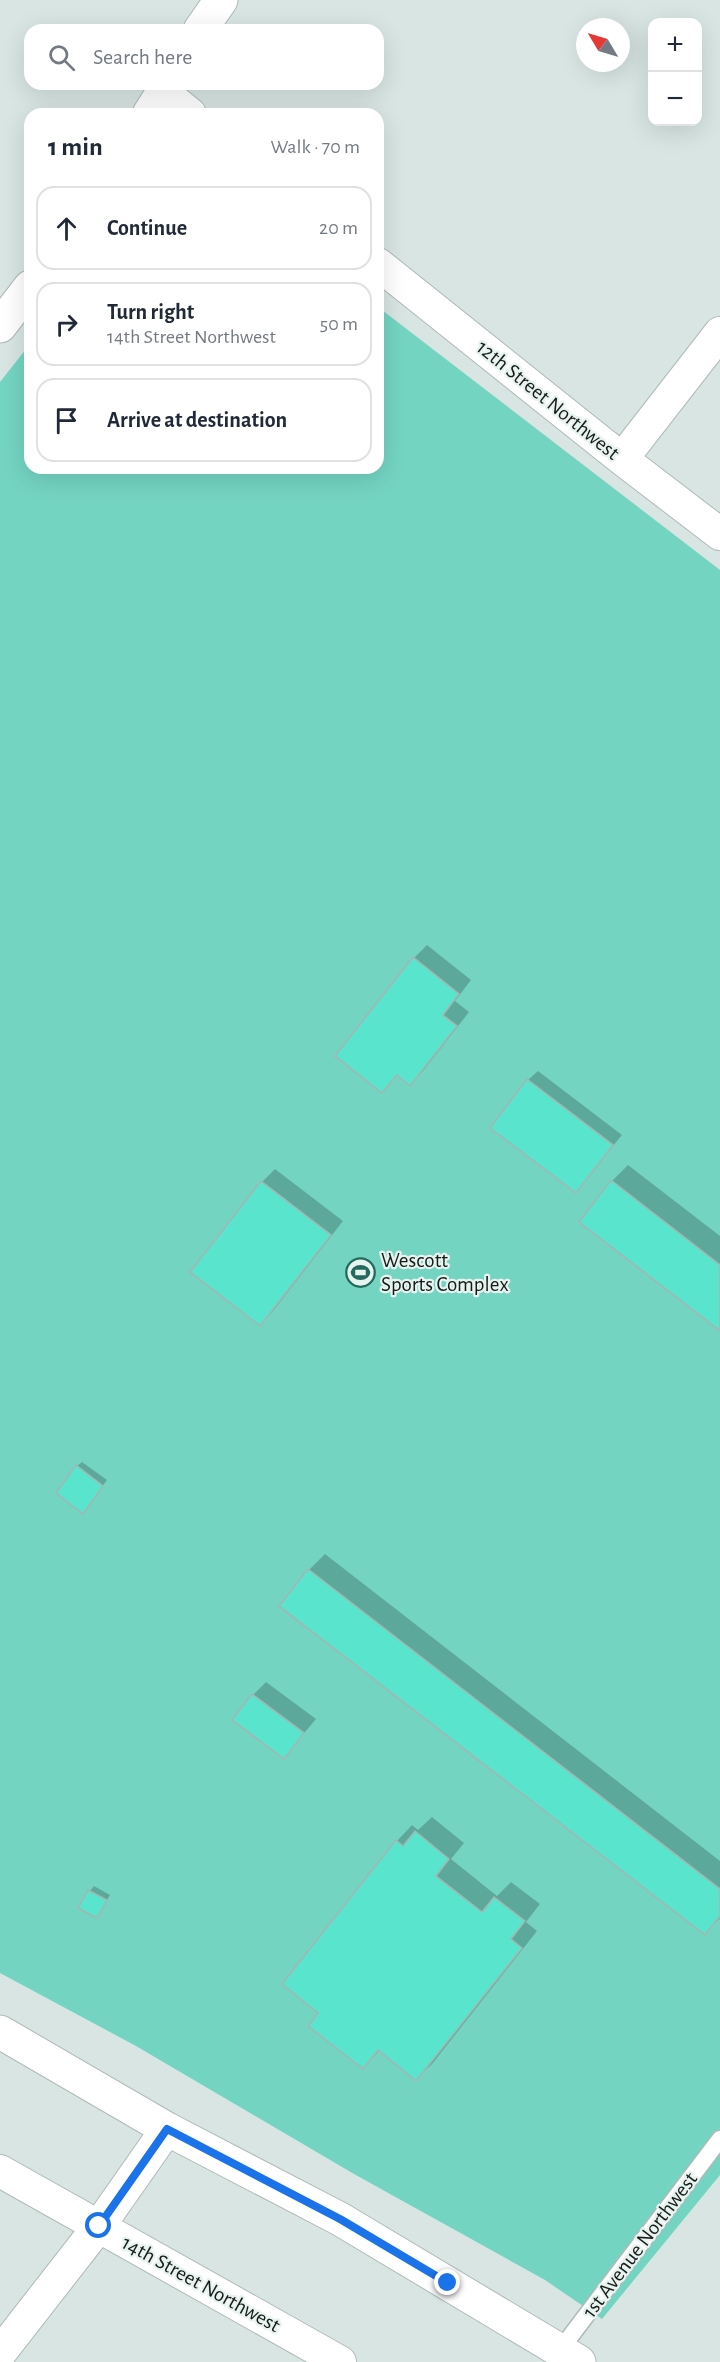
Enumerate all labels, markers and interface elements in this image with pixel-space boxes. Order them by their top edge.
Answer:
north arrow [576,18,630,72]
map controls [648,18,702,126]
button: + [648,18,702,72]
search box [24,24,384,90]
icon: search [45,41,78,74]
text: Search here [93,46,192,68]
button: − [648,72,702,126]
text: 1 min [48,134,103,160]
text: Walk · 70 m [271,137,360,157]
icon: ahead [50,212,83,245]
text: Continue [107,217,187,239]
text: 20 m [319,218,358,238]
text: Turn right [107,301,194,323]
icon: right [50,308,83,341]
text: 50 m [320,314,358,334]
text: 14th Street Northwest [107,327,276,347]
street label: 12th Street Northwest [473,336,624,464]
icon: arrive [50,404,83,437]
text: Arrive at destination [107,409,287,431]
place label: Wescott Sports Complex [381,1250,509,1295]
sports icon: Wescott Sports Complex [344,1256,376,1288]
street label: 1st Avenue Northwest [579,2168,701,2322]
route start [85,2212,111,2238]
street label: 14th Street Northwest [118,2232,284,2336]
route end [434,2269,460,2295]

